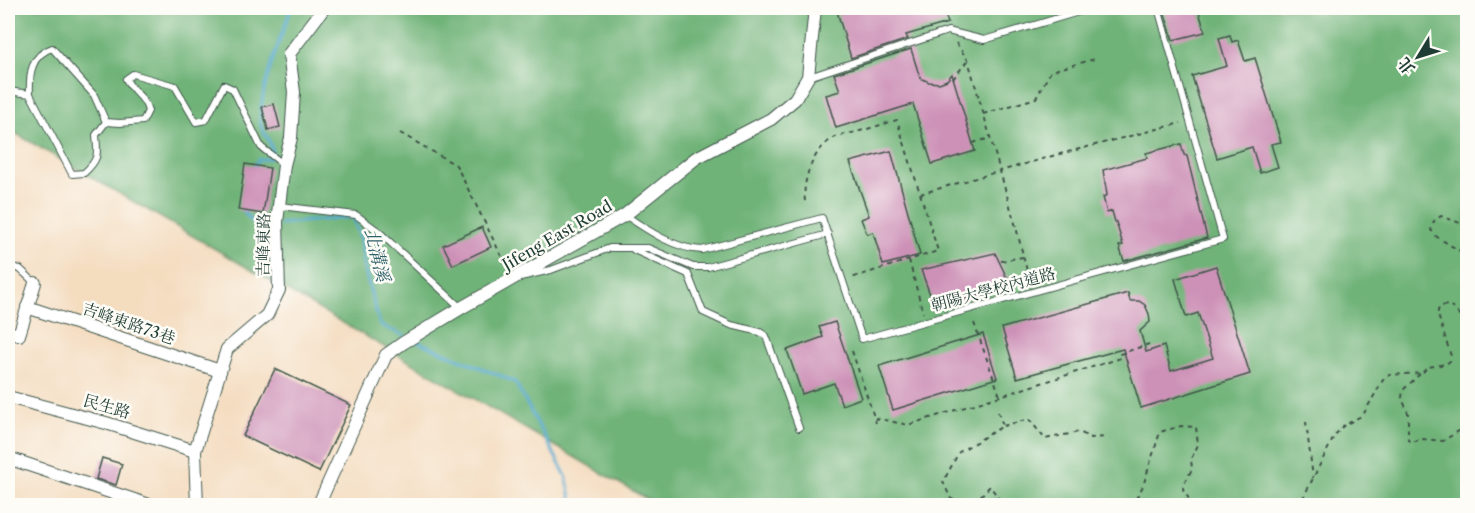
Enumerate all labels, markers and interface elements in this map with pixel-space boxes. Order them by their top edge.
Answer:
north arrow [1388,27,1448,87]
text: 北 [1393,54,1419,79]
street label: Jifeng East Road [496,195,616,276]
street label: 吉峰東路 [252,213,274,277]
water label: 北溝溪 [360,226,395,286]
street label: 朝陽大學校內道路 [929,263,1057,315]
street label: 吉峰東路73巷 [80,298,178,348]
street label: 民生路 [81,390,133,422]

